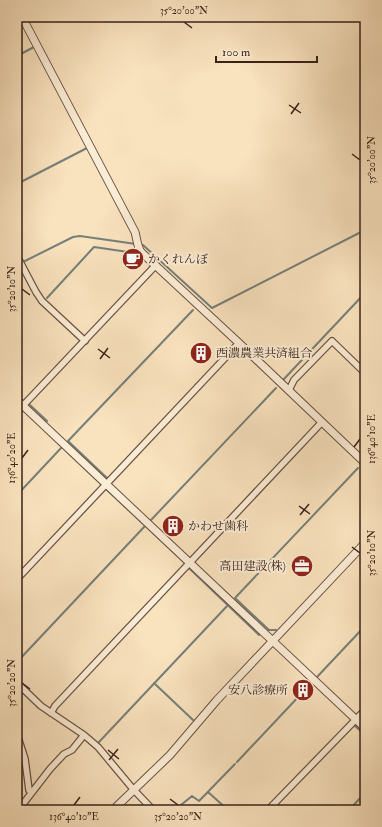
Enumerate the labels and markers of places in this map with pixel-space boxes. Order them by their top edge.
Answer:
cafe icon: かくれんぼ [120,246,146,272]
place label: かくれんぼ [148,252,208,267]
building icon: 西濃農業共済組合 [188,340,214,366]
place label: 西濃農業共済組合 [216,346,312,361]
building icon: かわせ歯科 [160,513,186,539]
place label: かわせ歯科 [188,519,248,534]
office icon: 高田建設(株) [289,553,315,579]
place label: 高田建設(株) [219,559,286,574]
building icon: 安八診療所 [290,677,316,703]
place label: 安八診療所 [228,683,288,698]

